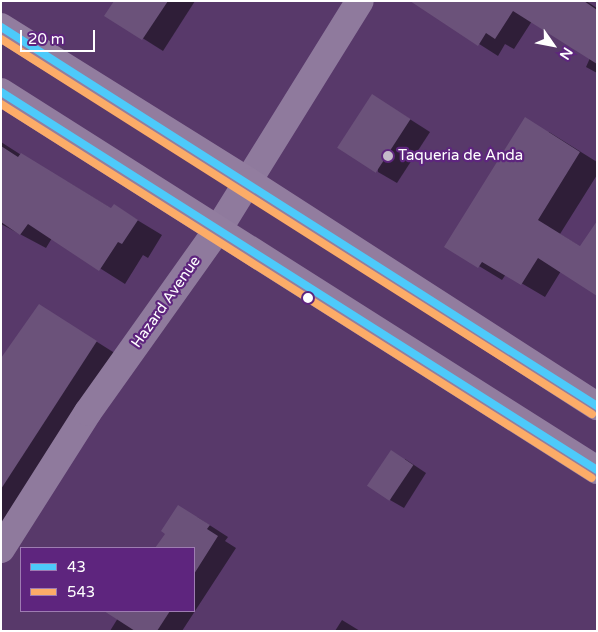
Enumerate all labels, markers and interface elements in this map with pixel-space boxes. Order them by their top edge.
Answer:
scale bar [22,20,98,52]
north arrow [528,20,578,70]
text: 20 m [28,30,65,48]
text: N [556,44,576,63]
place label: Taqueria de Anda [398,147,523,165]
marker: Taqueria de Anda [382,150,394,162]
street label: Hazard Avenue [128,253,204,351]
unlabelled marker [303,293,313,303]
legend [20,547,195,612]
text: 43 [67,558,86,576]
text: 543 [67,583,95,601]

